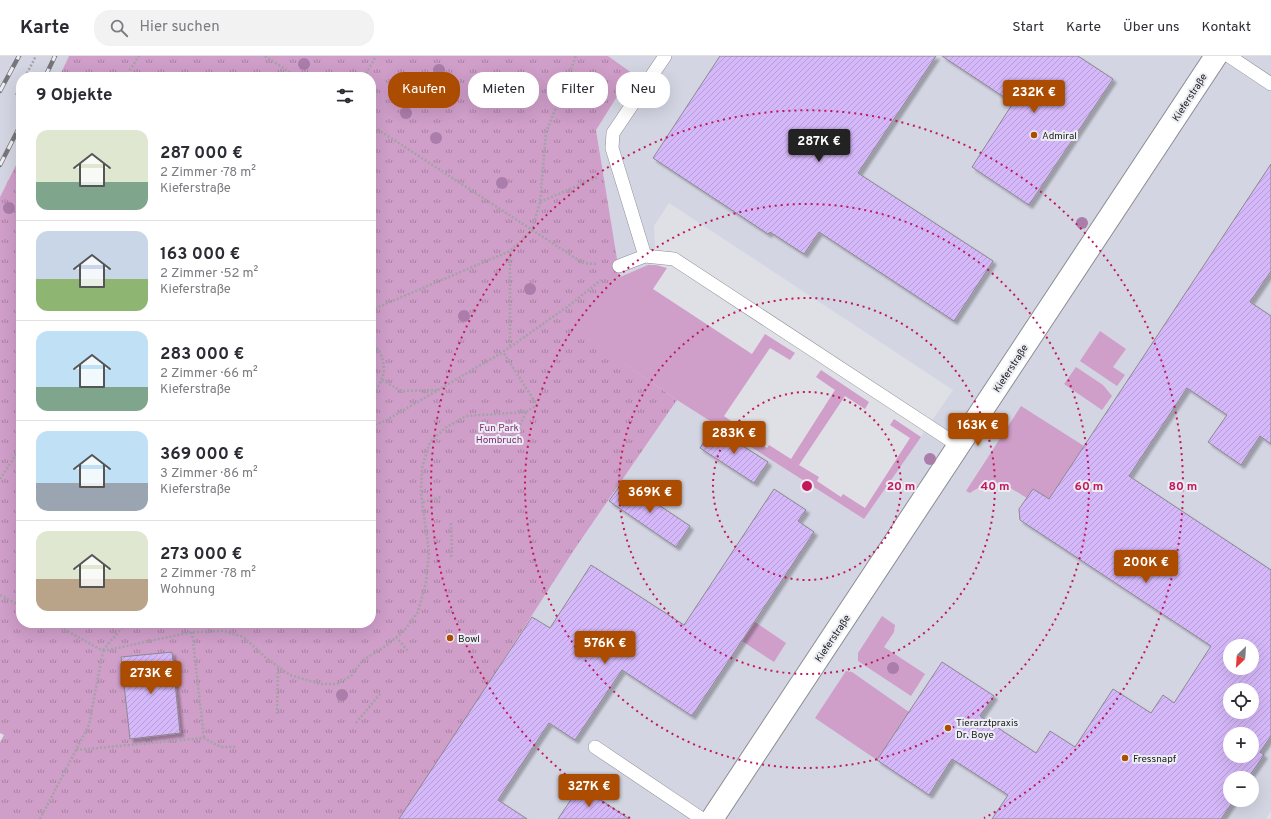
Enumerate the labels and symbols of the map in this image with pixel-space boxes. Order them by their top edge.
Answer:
street label: Kieferstraße [1170,71,1211,124]
pin: 232K € [1001,80,1067,114]
pin: 287K € [786,129,852,163]
marker: Admiral [1029,130,1039,140]
place label: Admiral [1042,130,1077,143]
street label: Kieferstraße [991,342,1032,395]
pin: 163K € [945,413,1011,447]
pin: 283K € [701,421,767,455]
park label: Fun Park Hombruch [476,422,522,447]
centre of rings [800,479,814,493]
text: 20 m [887,479,915,495]
text: 40 m [980,479,1010,495]
text: 60 m [1075,479,1103,495]
text: 80 m [1169,479,1197,495]
pin: 369K € [617,480,683,514]
pin: 200K € [1113,550,1179,584]
street label: Kieferstraße [813,613,854,665]
pin: 576K € [572,631,638,665]
marker: Bowl [445,633,455,643]
place label: Bowl [458,633,480,646]
north arrow [1223,639,1259,675]
pin: 273K € [118,661,184,695]
place label: Tierarztpraxis Dr. Boye [956,717,1019,742]
marker: Tierarztpraxis Dr. Boye [943,723,953,733]
marker: Fressnapf [1120,753,1130,763]
place label: Fressnapf [1133,753,1177,766]
pin: 327K € [556,774,622,808]

